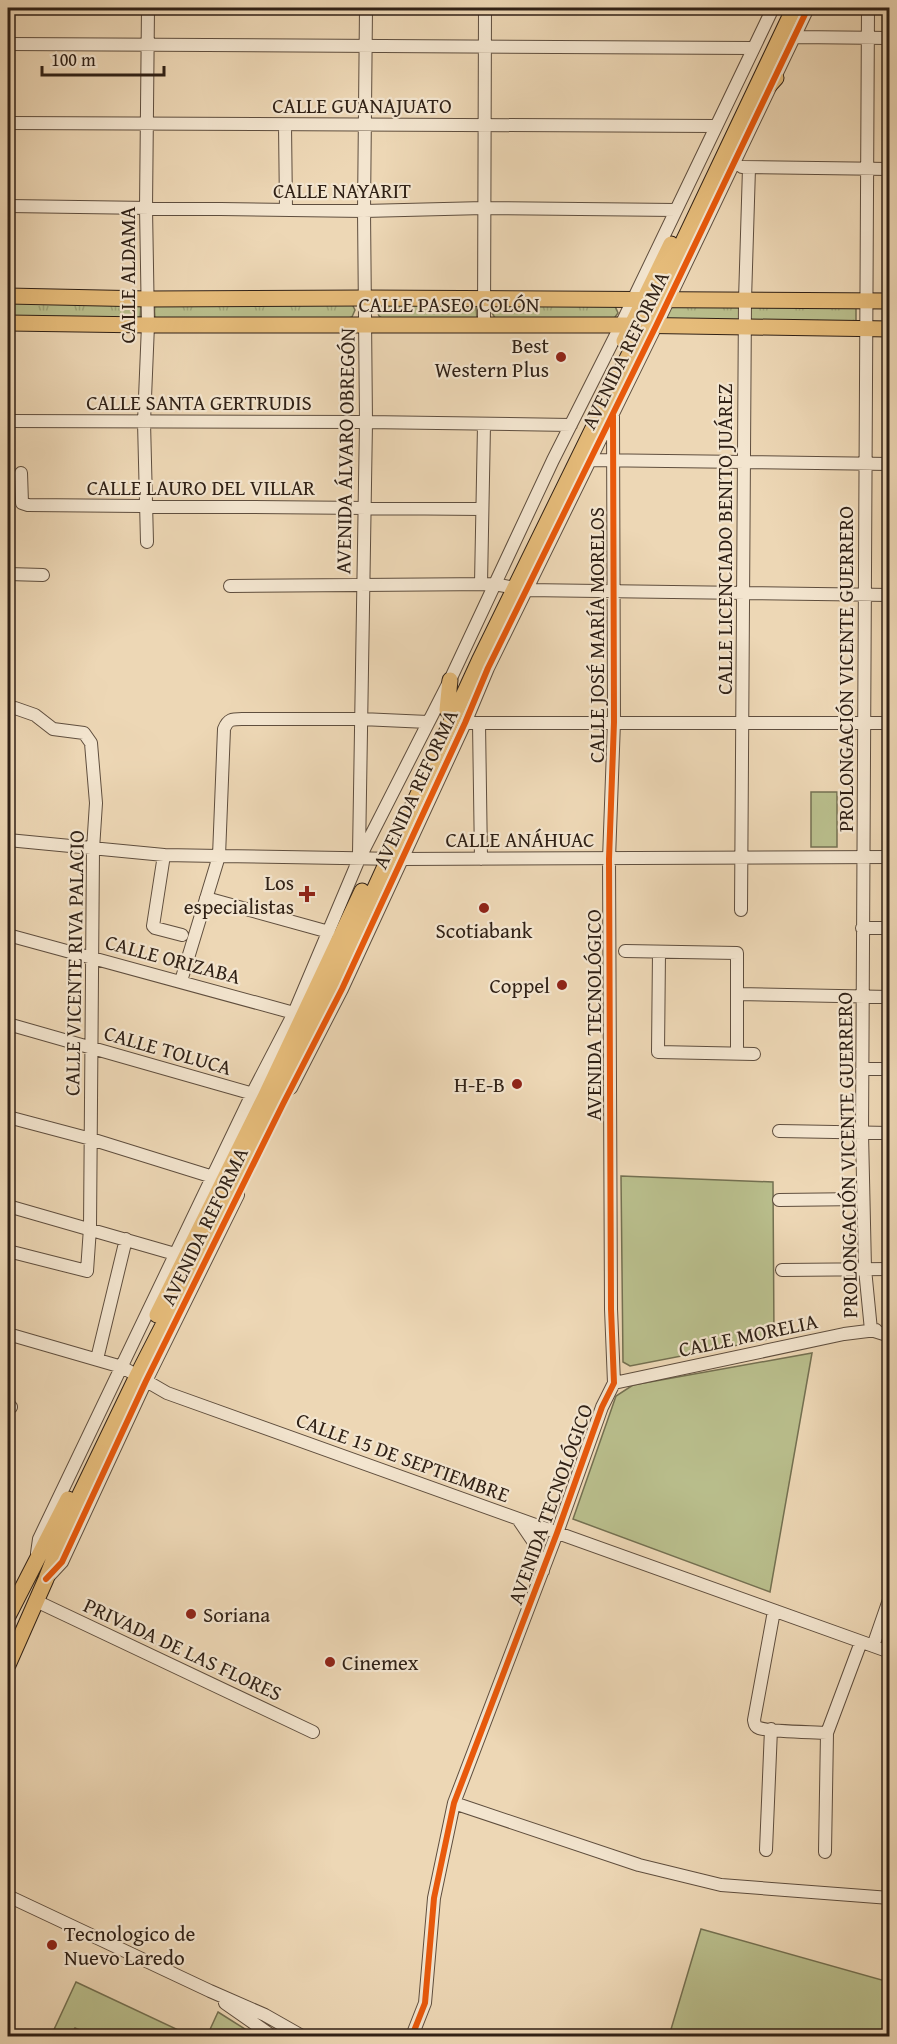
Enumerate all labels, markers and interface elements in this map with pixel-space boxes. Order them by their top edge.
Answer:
scale bar [42,39,164,77]
text: 100 m [51,46,96,73]
street label: CALLE GUANAJUATO [272,90,452,121]
street label: CALLE NAYARIT [273,175,411,206]
street label: CALLE ALDAMA [112,206,143,344]
street label: AVENIDA REFORMA [573,265,677,435]
street label: CALLE PASEO COLÓN [358,289,540,320]
street label: AVENIDA ÁLVARO OBREGÓN [327,327,363,574]
place label: Best Western Plus [435,330,550,385]
marker: Best Western Plus [554,350,568,364]
street label: CALLE LICENCIADO BENITO JUÁREZ [709,383,740,695]
street label: CALLE SANTA GERTRUDIS [86,387,312,418]
street label: CALLE LAURO DEL VILLAR [87,472,316,503]
street label: PROLONGACIÓN VICENTE GUERRERO [830,506,861,832]
street label: CALLE JOSÉ MARÍA MORELOS [581,507,612,763]
street label: AVENIDA REFORMA [364,704,466,874]
street label: CALLE ANÁHUAC [445,824,595,855]
street label: CALLE VICENTE RIVA PALACIO [56,830,92,1096]
place label: Los especialistas [184,867,294,922]
marker: Los especialistas [298,885,316,903]
marker: Scotiabank [477,901,491,915]
street label: AVENIDA TECNOLÓGICO [578,909,609,1121]
place label: Scotiabank [436,915,533,946]
street label: CALLE ORIZABA [102,926,244,992]
place label: Coppel [489,970,550,1001]
marker: Coppel [555,978,569,992]
street label: PROLONGACIÓN VICENTE GUERRERO [829,992,865,1318]
street label: CALLE TOLUCA [101,1017,236,1083]
place label: H-E-B [454,1069,505,1100]
marker: H-E-B [510,1077,524,1091]
street label: AVENIDA REFORMA [152,1141,256,1311]
street label: CALLE MORELIA [676,1305,821,1365]
street label: AVENIDA TECNOLÓGICO [499,1399,601,1609]
street label: CALLE 15 DE SEPTIEMBRE [292,1404,514,1510]
street label: PRIVADA DE LAS FLORES [79,1589,287,1709]
place label: Soriana [203,1599,270,1630]
marker: Soriana [184,1607,198,1621]
place label: Cinemex [342,1647,419,1678]
marker: Cinemex [323,1655,337,1669]
place label: Tecnologico de Nuevo Laredo [64,1918,195,1973]
marker: Tecnologico de Nuevo Laredo [45,1938,59,1952]

